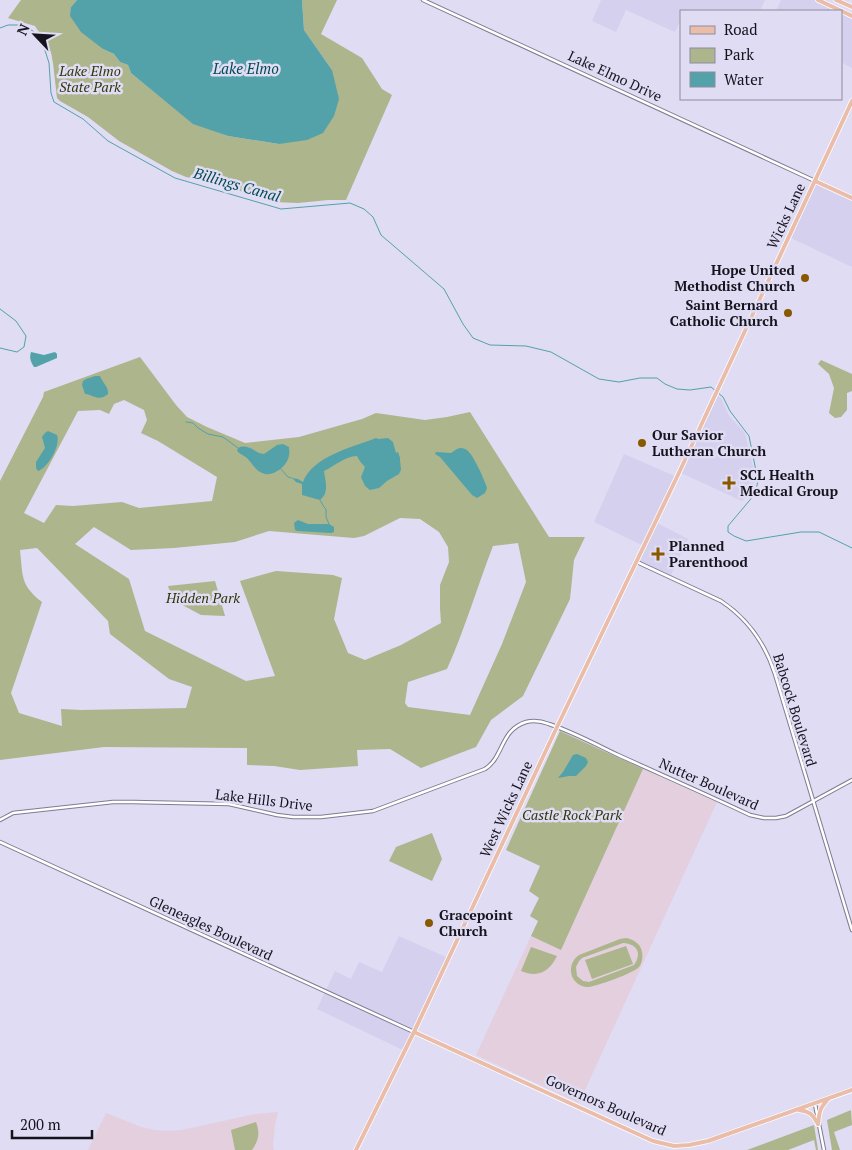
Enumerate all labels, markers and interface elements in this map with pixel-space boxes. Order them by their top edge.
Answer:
north arrow [10,10,60,60]
legend [680,10,842,100]
text: Road [724,19,757,39]
text: N [12,20,34,38]
text: Park [724,44,754,64]
street label: Lake Elmo Drive [565,46,665,106]
water label: Lake Elmo [212,58,279,78]
park label: Lake Elmo State Park [58,61,121,96]
text: Water [724,69,764,89]
water label: Billings Canal [191,162,284,206]
street label: Wicks Lane [762,180,809,252]
place label: Hope United Methodist Church [674,260,796,295]
marker: Hope United Methodist Church [799,272,811,284]
place label: Saint Bernard Catholic Church [670,295,779,330]
marker: Saint Bernard Catholic Church [782,307,794,319]
place label: Our Savior Lutheran Church [652,425,766,460]
marker: Our Savior Lutheran Church [636,437,648,449]
place label: SCL Health Medical Group [740,465,839,500]
marker: SCL Health Medical Group [722,476,736,490]
place label: Planned Parenthood [669,536,748,571]
marker: Planned Parenthood [651,547,665,561]
park label: Hidden Park [165,588,240,607]
street label: Babcock Boulevard [769,651,822,769]
street label: Nutter Boulevard [656,753,762,814]
street label: West Wicks Lane [475,757,536,860]
street label: Lake Hills Drive [214,784,314,815]
park label: Castle Rock Park [522,805,622,824]
street label: Gleneagles Boulevard [146,891,276,965]
place label: Gracepoint Church [439,905,513,940]
marker: Gracepoint Church [423,917,435,929]
street label: Governors Boulevard [543,1069,670,1140]
scale bar [12,1108,92,1140]
text: 200 m [20,1114,61,1134]

